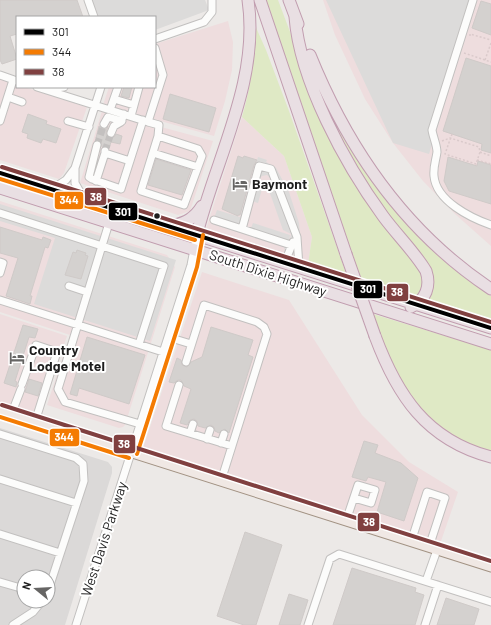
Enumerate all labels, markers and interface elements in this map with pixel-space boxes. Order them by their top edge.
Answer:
legend [16,16,156,88]
text: 301 [52,24,69,38]
text: 344 [52,44,71,58]
text: 38 [52,64,64,78]
hotel icon: Baymont [231,175,249,193]
place label: Baymont [252,175,307,192]
line badge: 38 [84,187,107,206]
text: 38 [90,190,102,203]
line badge: 344 [54,191,84,210]
text: 344 [59,193,79,206]
line badge: 301 [108,202,138,221]
text: 301 [115,205,131,218]
unlabelled marker [152,211,162,221]
street label: South Dixie Highway [207,245,330,300]
line badge: 301 [353,280,383,299]
text: 301 [360,282,376,295]
line badge: 38 [386,283,409,302]
text: 38 [391,285,403,298]
place label: Country Lodge Motel [29,341,105,374]
hotel icon: Country Lodge Motel [8,349,26,367]
line badge: 344 [49,428,80,447]
text: 344 [54,430,74,443]
line badge: 38 [113,434,136,454]
text: 38 [118,437,130,450]
street label: West Davis Parkway [77,479,130,599]
line badge: 38 [357,512,380,532]
text: 38 [363,515,375,528]
north arrow [16,569,56,609]
text: N [19,580,33,591]

